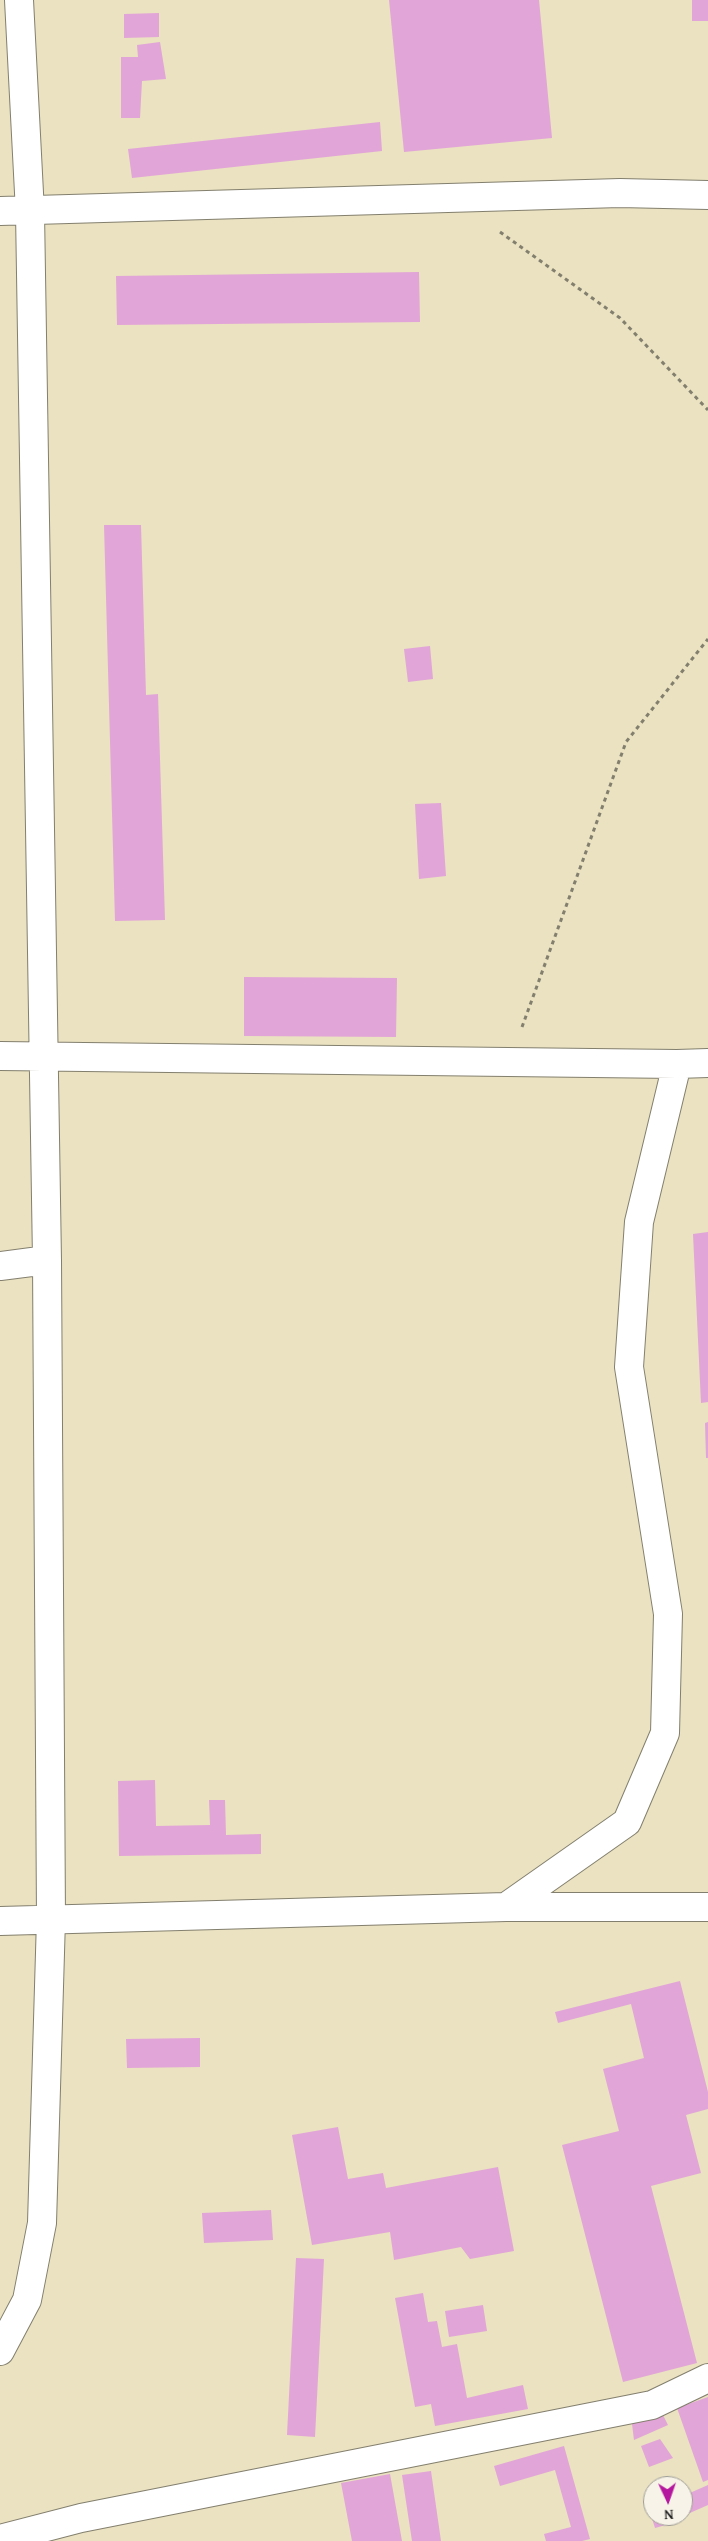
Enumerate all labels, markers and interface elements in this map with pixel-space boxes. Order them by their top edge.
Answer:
north arrow [643,2476,693,2526]
text: N [664,2505,674,2525]

